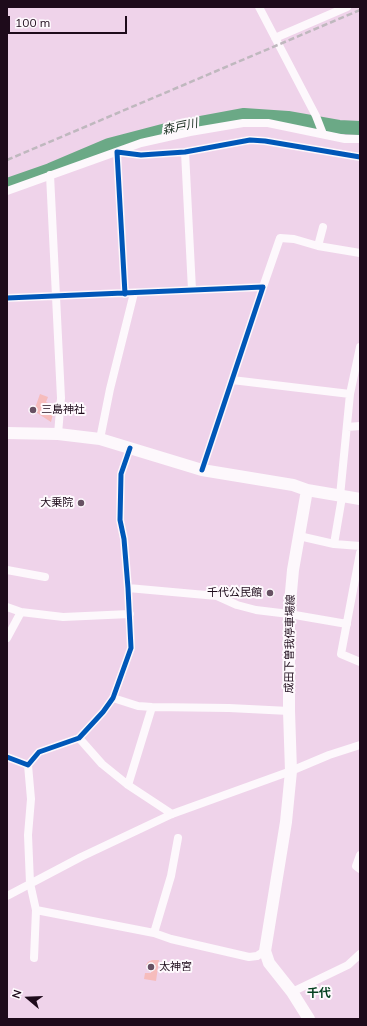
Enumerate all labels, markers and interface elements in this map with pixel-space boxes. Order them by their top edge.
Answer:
scale bar [10,8,129,34]
text: 100 m [15,15,50,30]
water label: 森戸川 [161,116,199,138]
place label: 三島神社 [41,403,85,417]
marker: 三島神社 [28,405,38,415]
place label: 大乗院 [40,496,73,510]
marker: 大乗院 [76,498,86,508]
place label: 千代公民館 [207,586,262,600]
marker: 千代公民館 [265,588,275,598]
street label: 成田下曽我停車場線 [283,594,297,694]
place label: 太神宮 [159,960,192,974]
marker: 太神宮 [146,962,156,972]
north arrow [8,978,48,1018]
district label: 千代 [307,986,331,1000]
text: N [9,988,25,1000]

